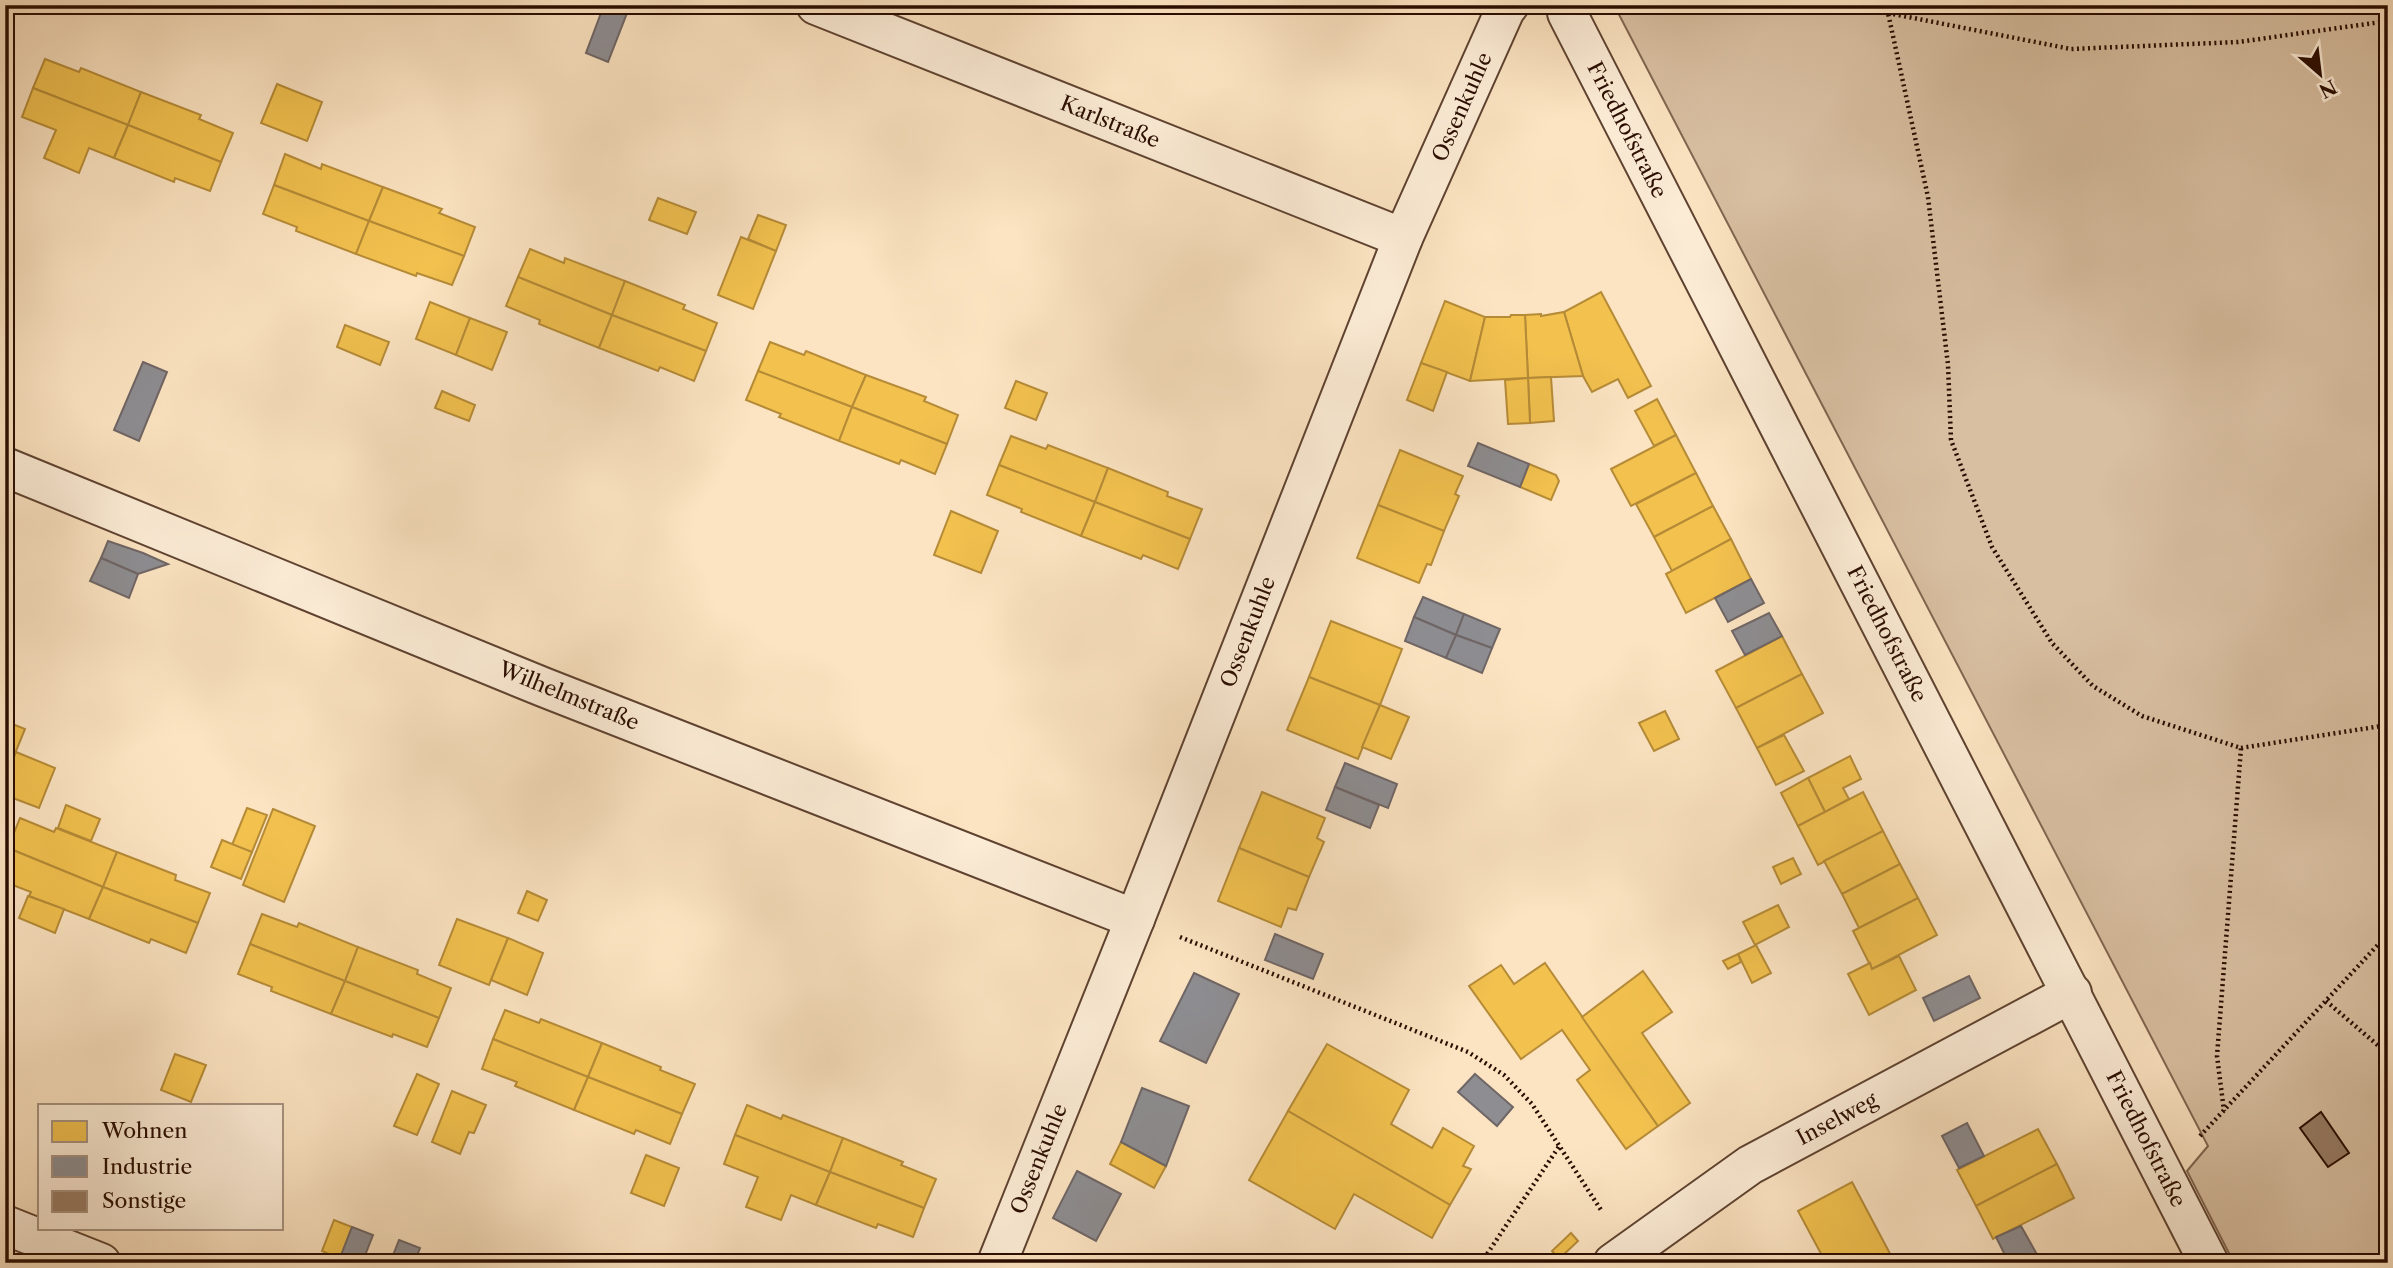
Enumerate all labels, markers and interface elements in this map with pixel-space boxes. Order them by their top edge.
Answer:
north arrow [2284,38,2354,108]
street label: Ossenkuhle [1426,48,1497,165]
street label: Friedhofstraße [1582,58,1673,202]
text: N [2315,75,2340,103]
street label: Karlstraße [1057,90,1164,153]
street label: Friedhofstraße [1842,562,1933,706]
street label: Ossenkuhle [1215,573,1280,691]
street label: Wilhelmstraße [495,656,643,735]
street label: Friedhofstraße [2101,1067,2192,1211]
street label: Inselweg [1792,1087,1882,1150]
street label: Ossenkuhle [1005,1100,1072,1218]
legend [38,1104,284,1230]
text: Wohnen [101,1118,187,1143]
text: Industrie [102,1154,192,1179]
text: Sonstige [102,1188,186,1213]

